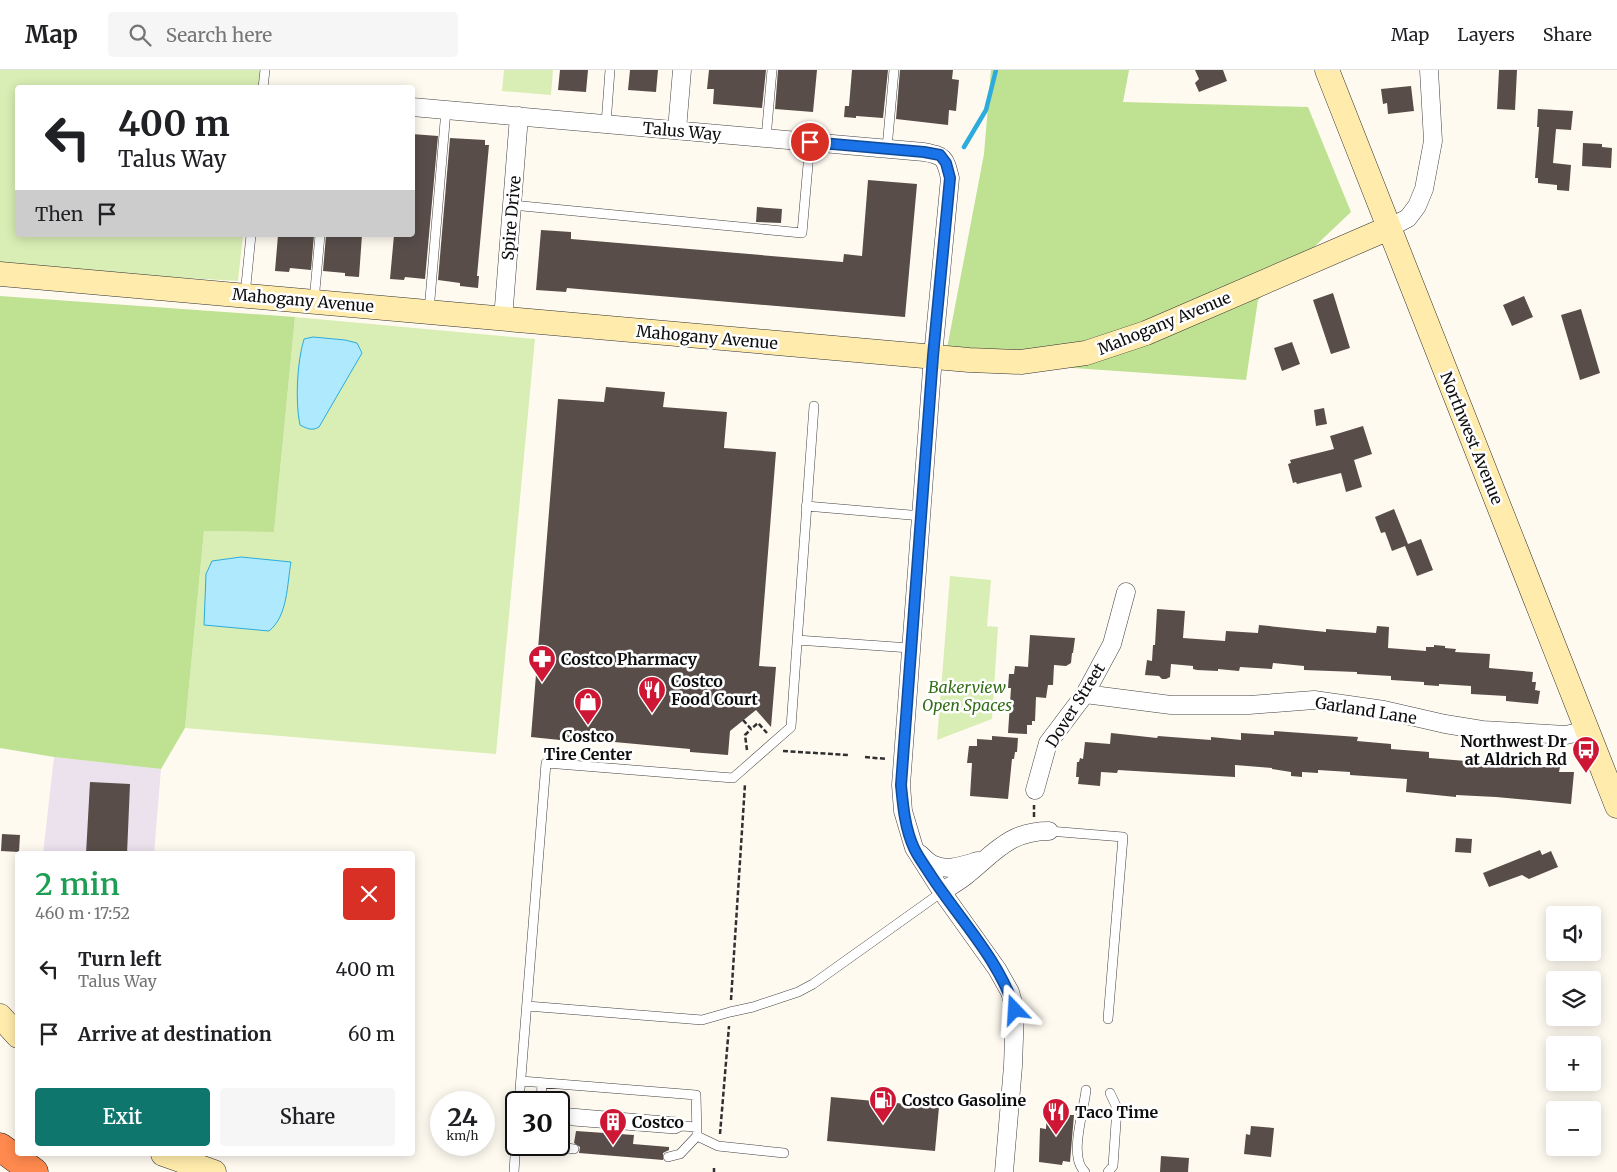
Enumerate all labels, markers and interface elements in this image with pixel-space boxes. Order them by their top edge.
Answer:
search box [108,12,458,57]
text: Map [25,19,78,50]
icon: search [126,21,154,49]
text: Search here [166,23,272,47]
text: Map [1391,23,1429,46]
text: Layers [1457,23,1515,46]
text: Share [1543,23,1592,46]
text: 400 m [118,102,230,146]
icon: left [35,105,100,170]
street label: Talus Way [642,118,723,144]
pin [789,121,831,163]
icon: arrive [796,128,824,156]
text: Talus Way [118,145,226,173]
street label: Spire Drive [497,175,525,261]
icon: arrive [93,200,121,228]
text: Then [35,202,83,226]
street label: Mahogany Avenue [231,284,375,316]
street label: Mahogany Avenue [1094,287,1234,359]
street label: Mahogany Avenue [635,321,779,353]
street label: Northwest Avenue [1436,369,1508,507]
pharmacy icon: Costco Pharmacy [527,644,557,683]
place label: Costco Pharmacy [561,649,698,669]
street label: Dover Street [1041,658,1109,751]
place label: Costco Food Court [671,671,758,709]
restaurant icon: Costco Food Court [637,675,667,714]
park label: Bakerview Open Spaces [922,677,1012,715]
shop icon: Costco Tire Center [573,687,603,726]
street label: Garland Lane [1314,692,1418,728]
place label: Costco Tire Center [544,726,633,764]
place label: Northwest Dr at Aldrich Rd [1460,731,1568,769]
bus stop icon: Northwest Dr at Aldrich Rd [1571,735,1601,774]
text: 2 min [35,865,120,903]
button: close [343,868,395,920]
text: 460 m · 17:52 [35,903,130,923]
map controls [1546,906,1601,1156]
button: sound [1546,906,1601,961]
text: Turn left [78,947,162,971]
icon: left [35,955,63,983]
text: 400 m [335,957,395,981]
text: Talus Way [78,971,157,991]
button: layers [1546,971,1601,1026]
position arrow [988,983,1040,1035]
icon: arrive [35,1020,63,1048]
text: Arrive at destination [78,1022,272,1046]
text: 60 m [348,1022,395,1046]
button: + [1546,1036,1601,1091]
fuel station icon: Costco Gasoline [868,1085,898,1124]
button: Exit [35,1088,210,1146]
button: Share [220,1088,395,1146]
place label: Costco Gasoline [902,1090,1026,1110]
speed limit sign: 30 [505,1091,570,1156]
restaurant icon: Taco Time [1041,1097,1071,1136]
text: 24 [447,1101,478,1133]
button: − [1546,1101,1601,1156]
place label: Taco Time [1075,1102,1159,1122]
building icon: Costco [598,1107,628,1146]
place label: Costco [632,1112,684,1132]
text: km/h [447,1128,478,1143]

